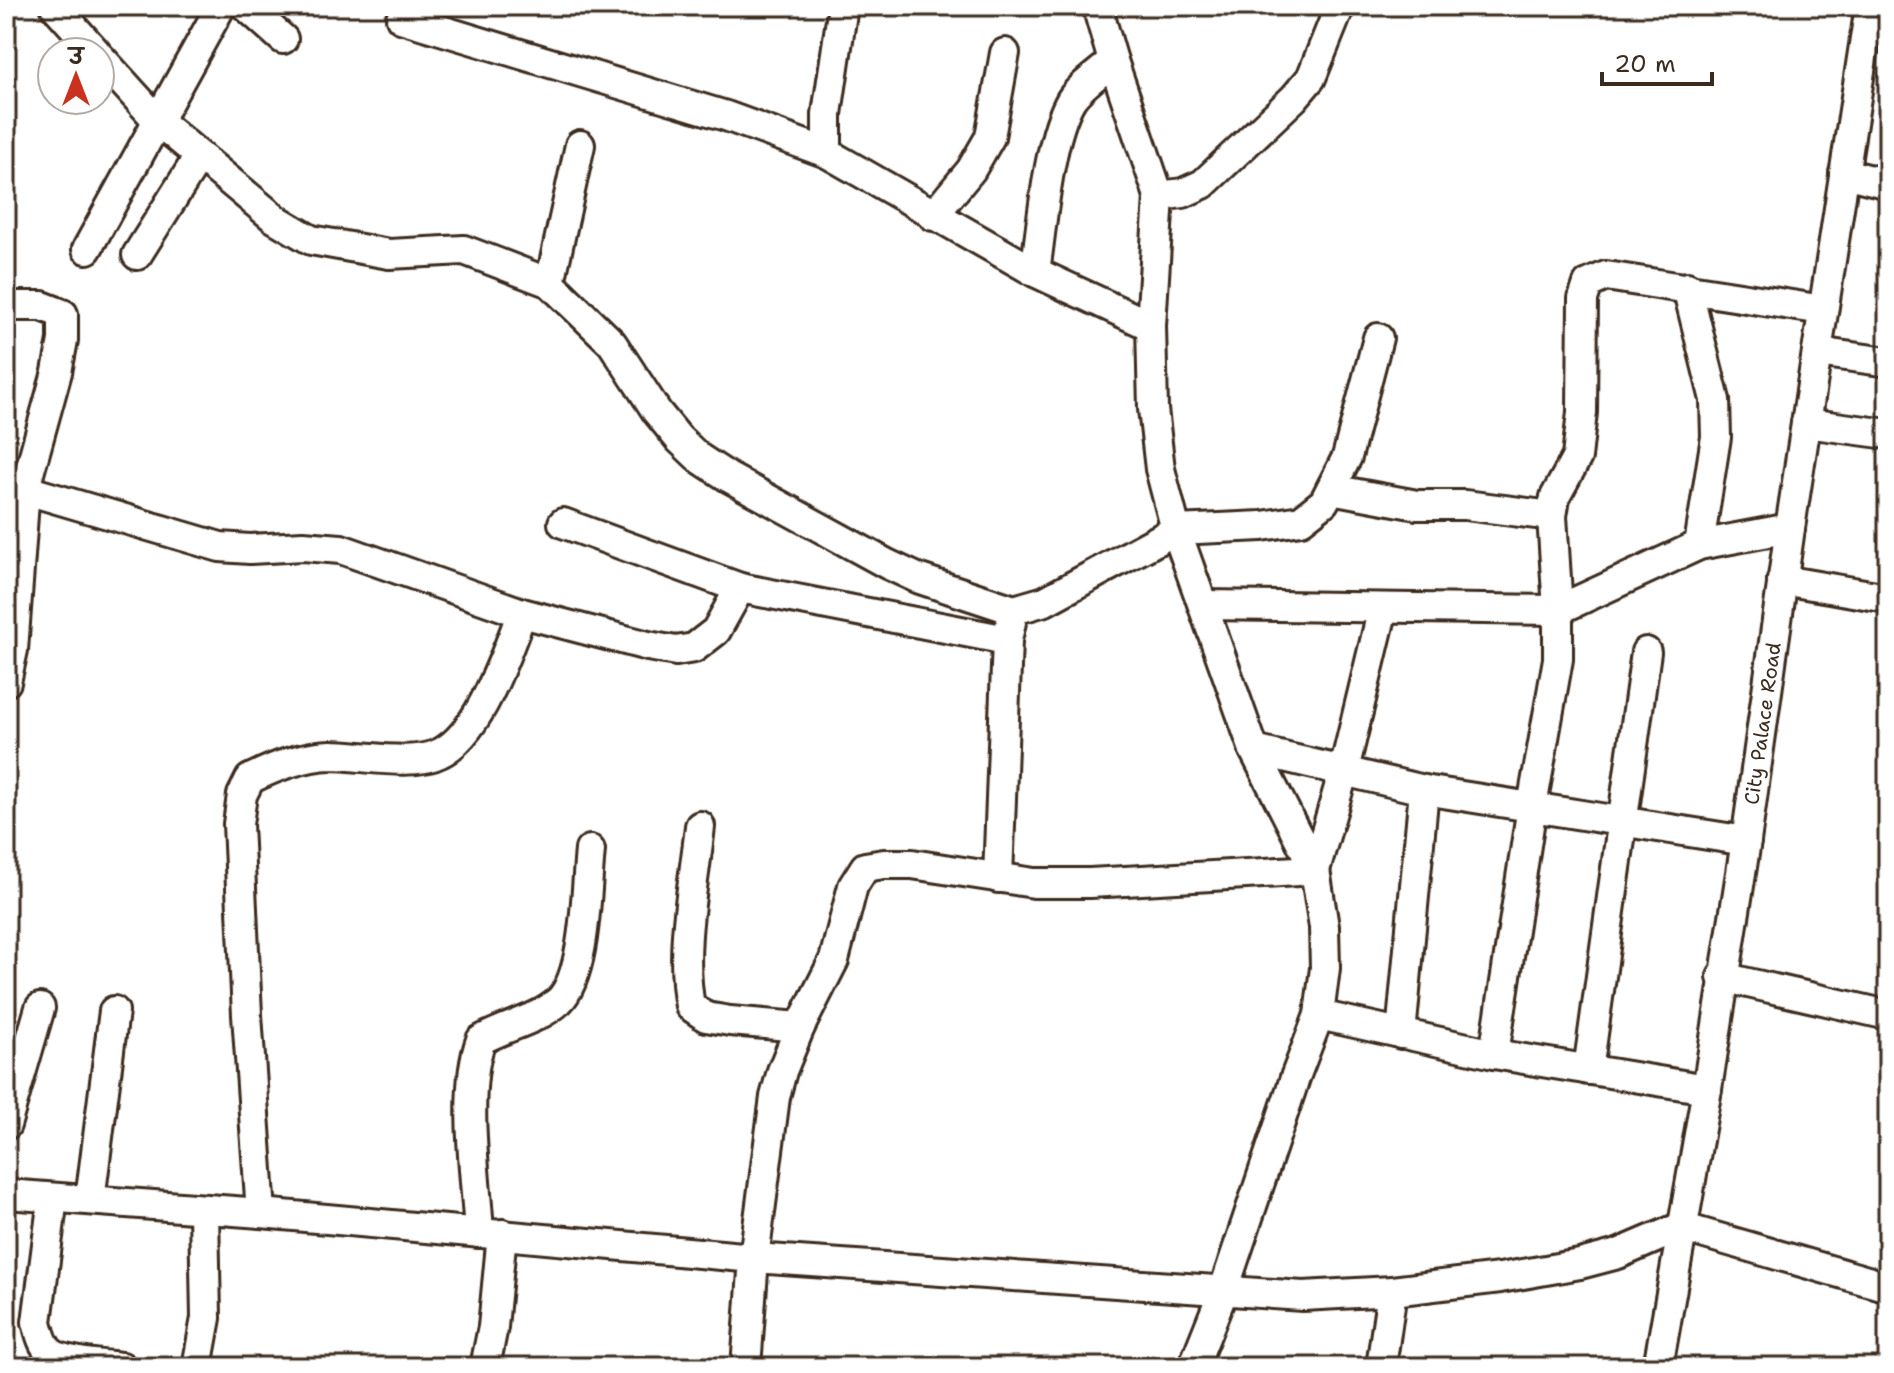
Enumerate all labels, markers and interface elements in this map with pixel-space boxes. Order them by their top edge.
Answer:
north arrow [36,36,116,116]
scale bar [1602,36,1712,86]
text: उ [67,42,86,71]
text: 20 m [1614,48,1676,80]
street label: City Palace Road [1738,640,1787,806]

